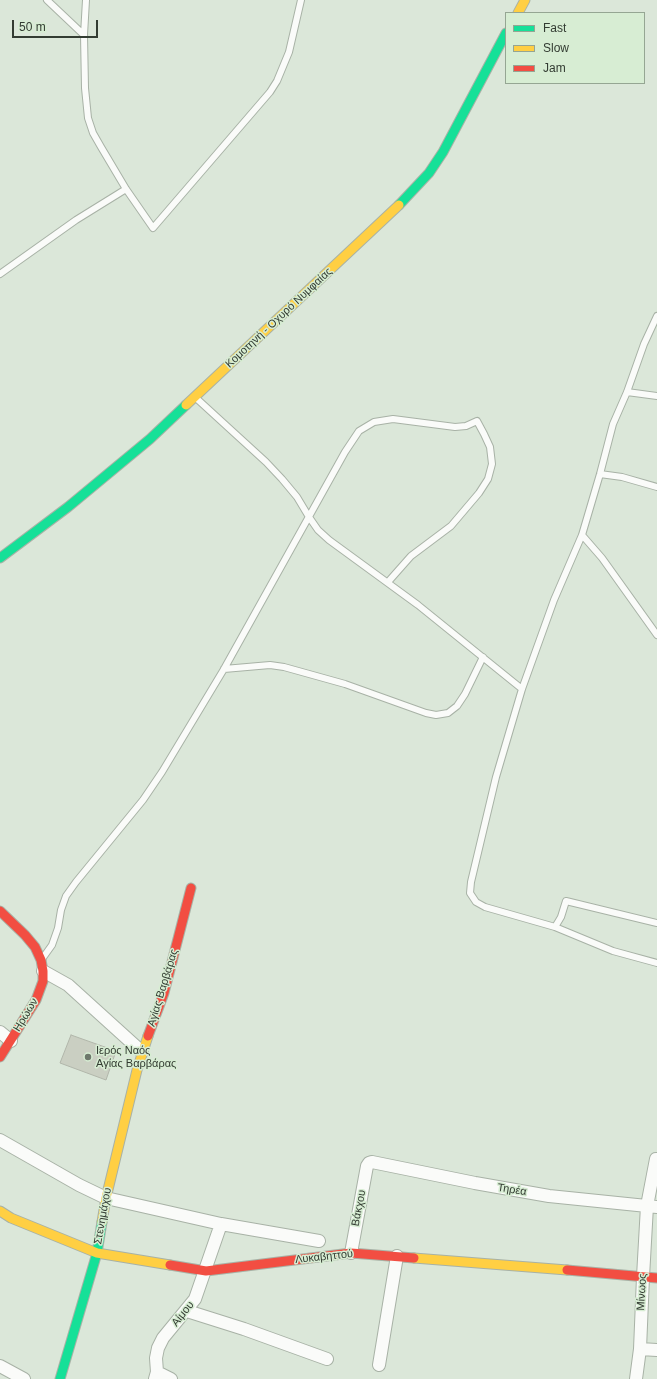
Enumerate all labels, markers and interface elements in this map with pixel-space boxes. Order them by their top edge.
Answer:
scale bar [14,12,100,38]
legend [505,12,645,84]
text: 50 m [19,20,46,34]
text: Fast [543,21,566,35]
text: Slow [543,41,569,55]
text: Jam [543,61,566,75]
street label: Κομοτηνή - Οχυρό Νυμφαίας [223,265,335,371]
street label: Αγίας Βαρβάρας [145,948,181,1028]
street label: Ηρώων [11,996,41,1034]
place label: Ιερός Ναός Αγίας Βαρβάρας [96,1044,176,1070]
marker: Ιερός Ναός Αγίας Βαρβάρας [83,1052,93,1062]
street label: Τηρέα [496,1181,528,1199]
street label: Στενημάχου [92,1187,114,1245]
street label: Βάκχου [349,1189,369,1227]
street label: Λυκαβηττού [294,1247,354,1267]
street label: Μίνωος [634,1273,650,1311]
street label: Αίμου [169,1299,197,1329]

